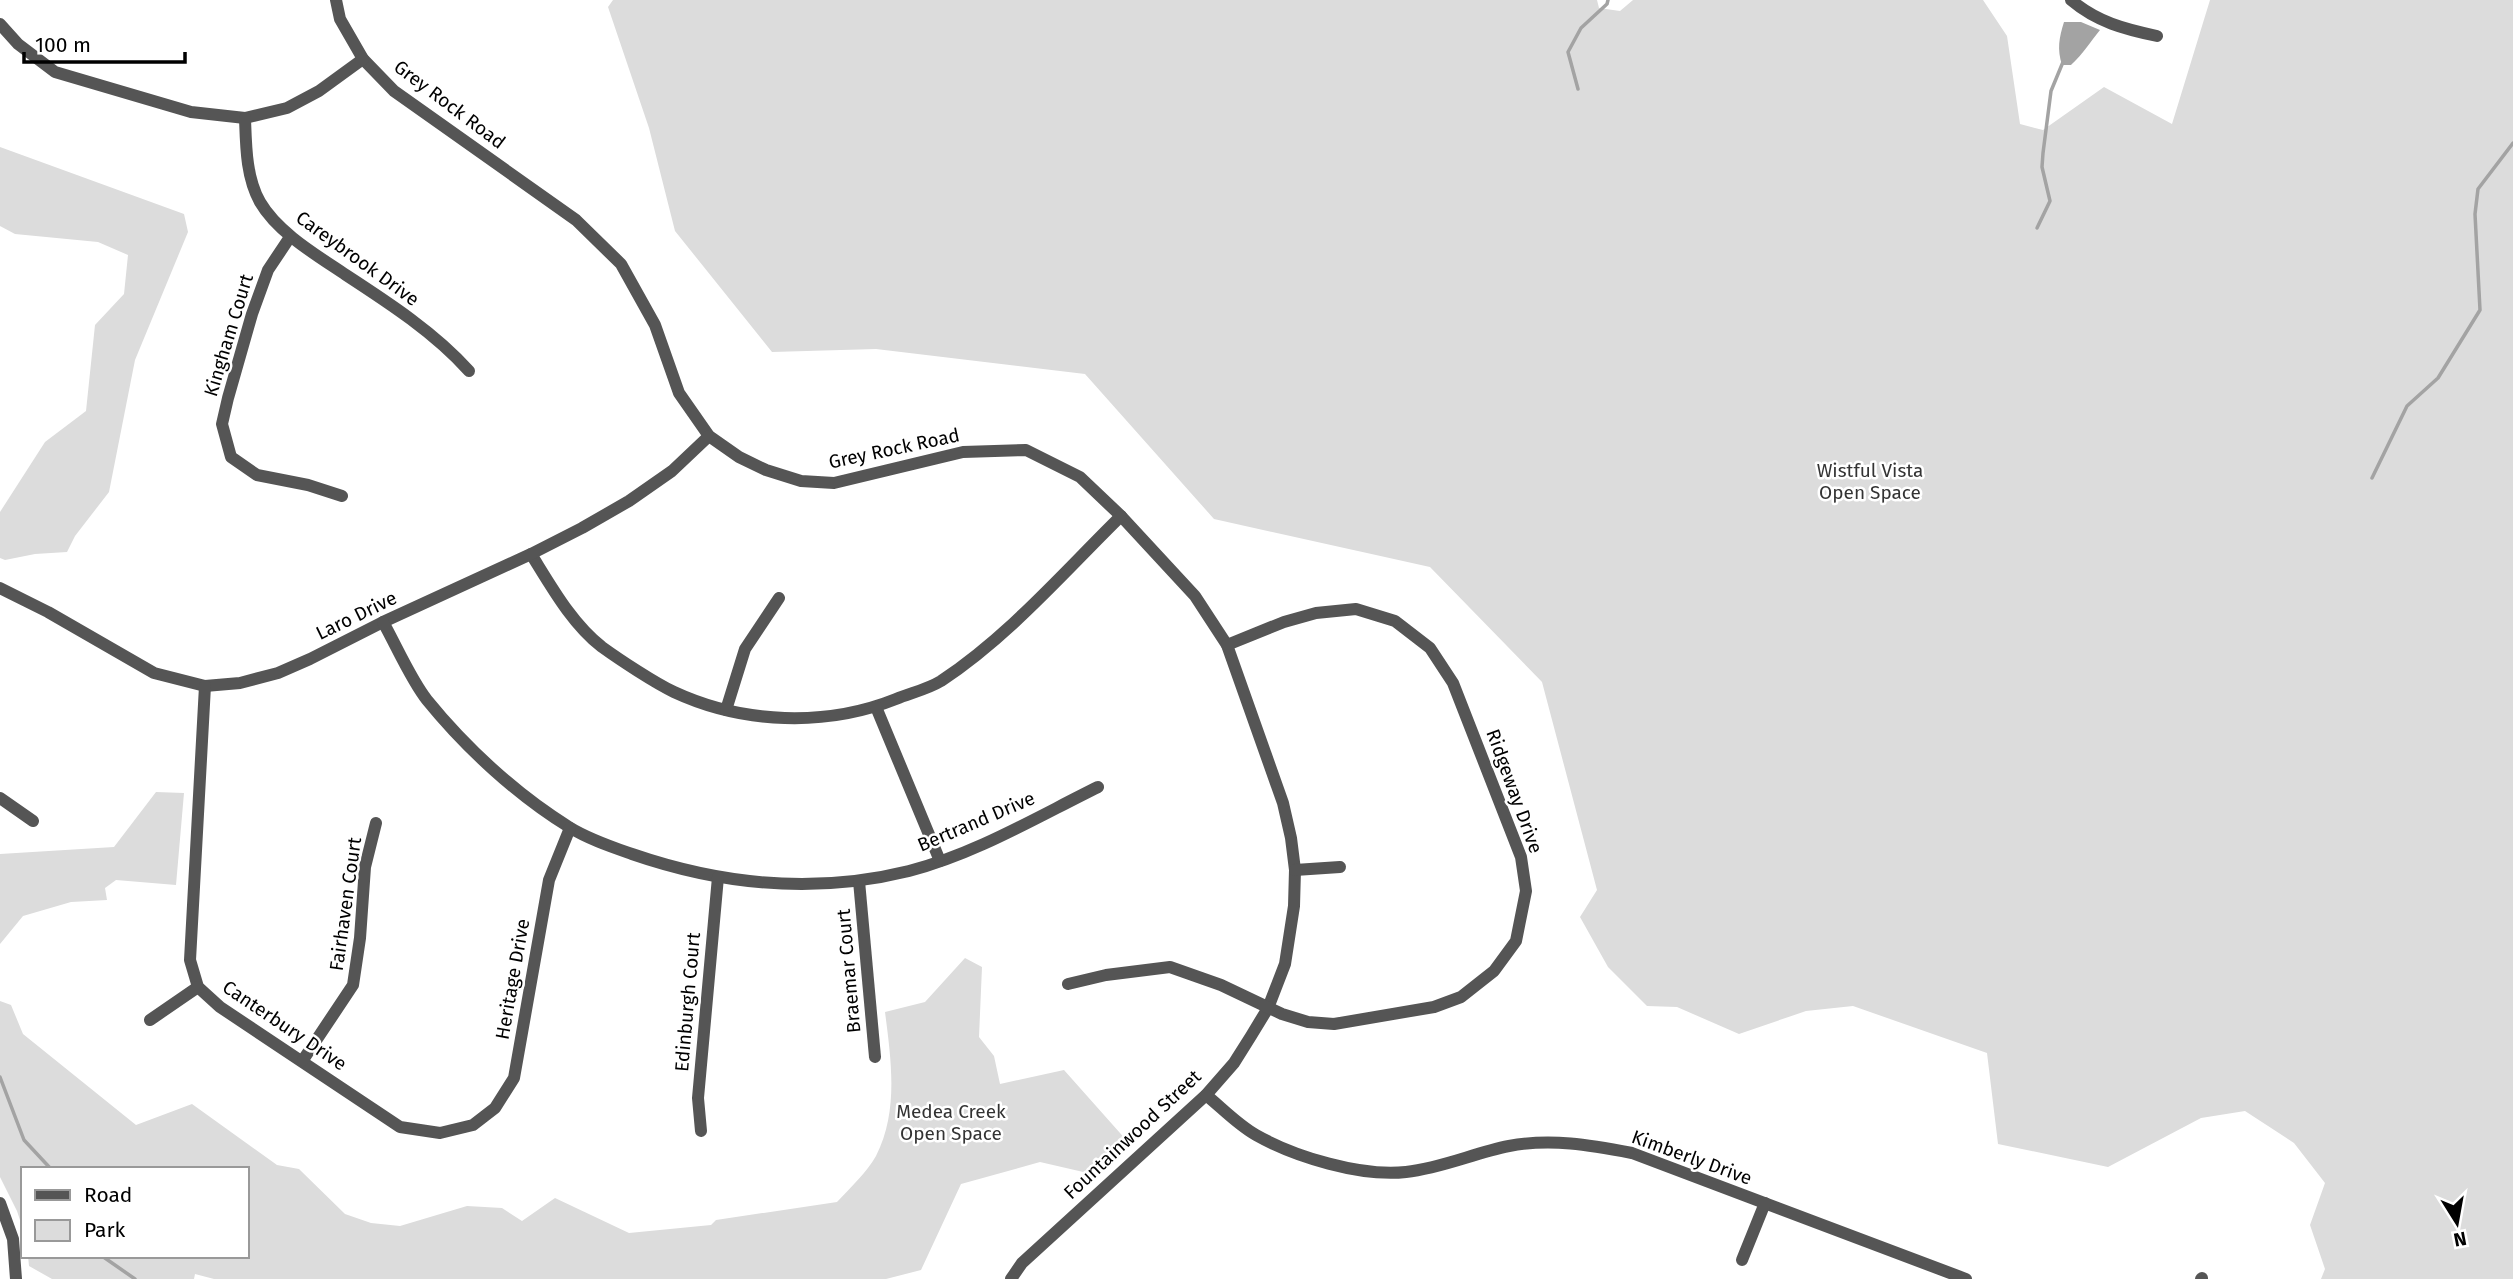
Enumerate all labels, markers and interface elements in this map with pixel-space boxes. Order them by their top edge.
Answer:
scale bar [24,21,186,65]
text: 100 m [35,32,91,58]
street label: Grey Rock Road [390,55,510,154]
street label: Careybrook Drive [292,206,424,311]
street label: Kingham Court [199,271,258,399]
street label: Grey Rock Road [826,423,962,474]
park label: Wistful Vista Open Space [1817,459,1923,504]
street label: Laro Drive [312,586,400,645]
street label: Ridgeway Drive [1481,726,1548,856]
street label: Bertrand Drive [914,786,1038,857]
street label: Fairhaven Court [325,836,366,972]
street label: Braemar Court [832,908,865,1034]
street label: Heritage Drive [491,917,534,1041]
street label: Edinburgh Court [670,931,705,1073]
street label: Canterbury Drive [218,975,351,1075]
street label: Fountainwood Street [1059,1065,1206,1204]
park label: Medea Creek Open Space [896,1100,1006,1145]
street label: Kimberly Drive [1629,1125,1755,1190]
legend [21,1167,248,1258]
text: Road [84,1182,132,1208]
north arrow [2422,1188,2492,1258]
text: Park [84,1217,126,1243]
text: N [2452,1227,2469,1252]

